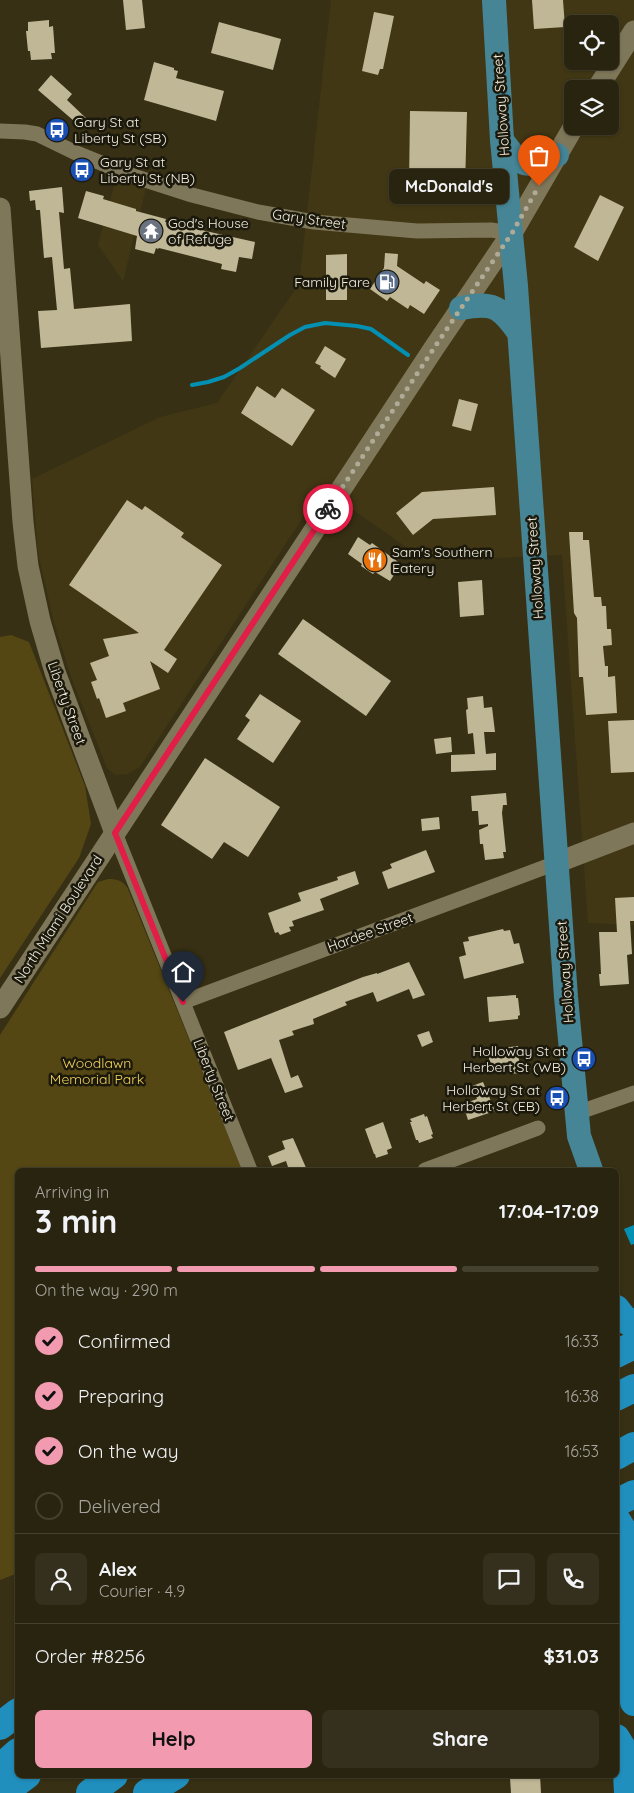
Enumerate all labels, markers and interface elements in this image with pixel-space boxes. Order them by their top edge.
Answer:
map controls [564,15,619,135]
button: locate [564,15,619,70]
street label: Holloway Street [488,53,514,157]
button: layers [564,80,619,135]
place label: Gary St at Liberty St (SB) [74,113,167,147]
bus stop icon: Gary St at Liberty St (SB) [44,117,70,143]
pin [518,135,560,186]
icon: bag [525,142,553,170]
place label: Gary St at Liberty St (NB) [100,153,195,187]
bus stop icon: Gary St at Liberty St (NB) [69,157,95,183]
callout: McDonald's [389,168,509,204]
text: McDonald's [405,176,493,196]
street label: Gary Street [271,205,347,233]
place label: God's House of Refuge [168,214,249,248]
temple icon: God's House of Refuge [138,218,164,244]
fuel station icon: Family Fare [374,269,400,295]
place label: Family Fare [294,273,370,291]
courier [303,484,353,534]
icon: bike [314,495,342,523]
street label: Holloway Street [522,516,548,620]
place label: Sam's Southern Eatery [392,543,493,577]
restaurant icon: Sam's Southern Eatery [362,547,388,573]
street label: Liberty Street [44,659,90,747]
street label: North Miami Boulevard [10,852,106,986]
street label: Hardee Street [325,908,416,956]
street label: Holloway Street [552,920,578,1024]
pin [162,951,204,1002]
icon: home [169,958,197,986]
street label: Liberty Street [189,1036,239,1124]
place label: Holloway St at Herbert St (WB) [463,1042,566,1076]
bus stop icon: Holloway St at Herbert St (WB) [571,1046,597,1072]
park label: Woodlawn Memorial Park [50,1054,144,1088]
place label: Holloway St at Herbert St (EB) [442,1081,540,1115]
bus stop icon: Holloway St at Herbert St (EB) [544,1085,570,1111]
text: Arriving in [35,1182,109,1202]
text: 17:04–17:09 [499,1199,599,1223]
text: 3 min [35,1201,117,1241]
text: On the way · 290 m [35,1280,178,1300]
icon: check [35,1327,63,1355]
text: Confirmed [78,1329,171,1353]
text: 16:33 [565,1331,599,1351]
icon: check [35,1382,63,1410]
text: Preparing [78,1384,164,1408]
text: 16:38 [564,1386,599,1406]
icon: check [35,1437,63,1465]
text: On the way [78,1439,179,1463]
text: 16:53 [564,1441,599,1461]
text: Delivered [78,1494,161,1518]
button: person [35,1553,87,1605]
button: chat [483,1553,535,1605]
button: phone [547,1553,599,1605]
text: Alex [99,1557,137,1581]
text: Courier · 4.9 [99,1581,185,1601]
text: Order #8256 [35,1644,145,1668]
text: $31.03 [543,1644,599,1668]
button: Help [35,1710,312,1768]
button: Share [322,1710,599,1768]

